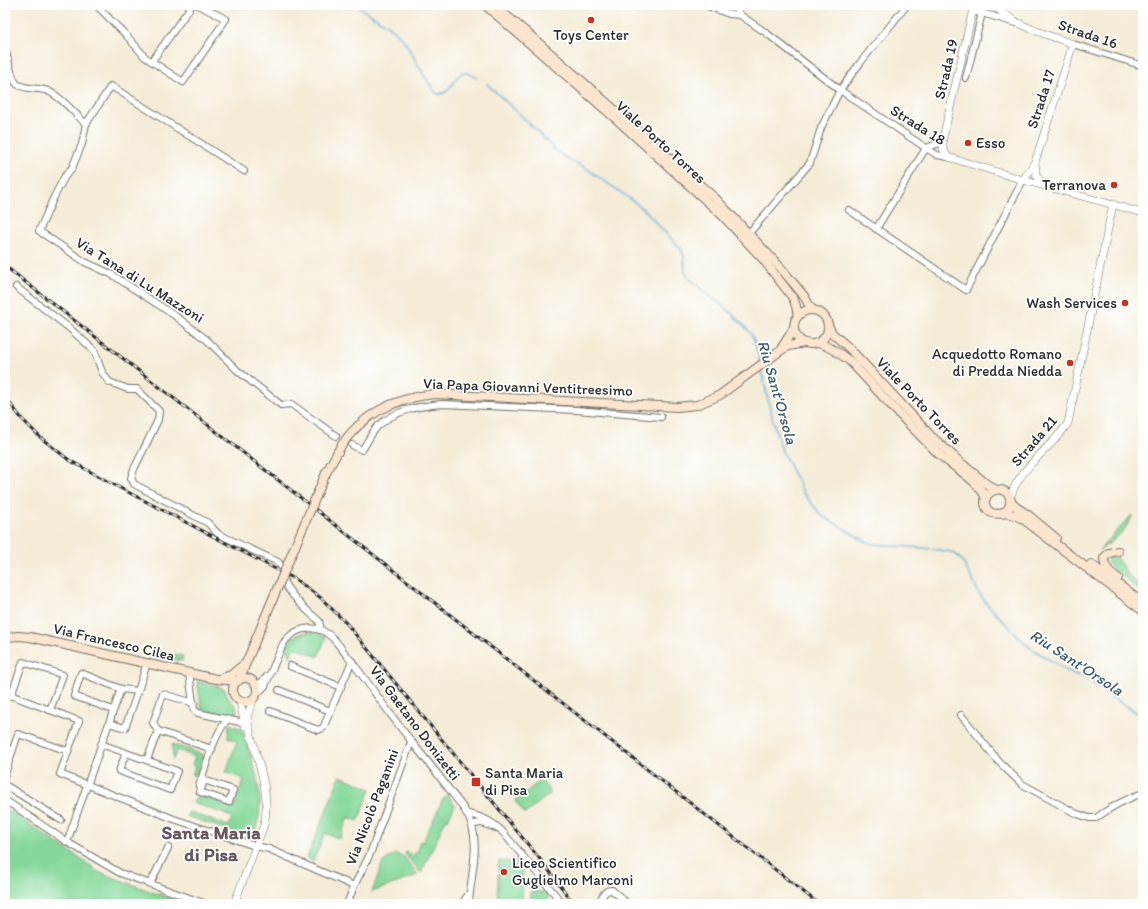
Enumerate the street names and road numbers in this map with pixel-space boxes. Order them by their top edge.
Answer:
street label: Strada 16 [1056,16,1120,53]
street label: Strada 19 [930,37,962,101]
street label: Strada 17 [1023,67,1059,131]
street label: Viale Porto Torres [612,97,710,187]
street label: Strada 18 [887,101,949,149]
street label: Via Tana di Lu Mazzoni [73,233,207,327]
street label: Viale Porto Torres [873,353,966,449]
street label: Via Papa Giovanni Ventitreesimo [423,374,633,400]
street label: Strada 21 [1007,412,1061,470]
street label: Via Francesco Cilea [52,619,177,665]
street label: Via Gaetano Donizetti [366,662,464,784]
street label: Via Nicolò Paganini [342,746,402,868]

